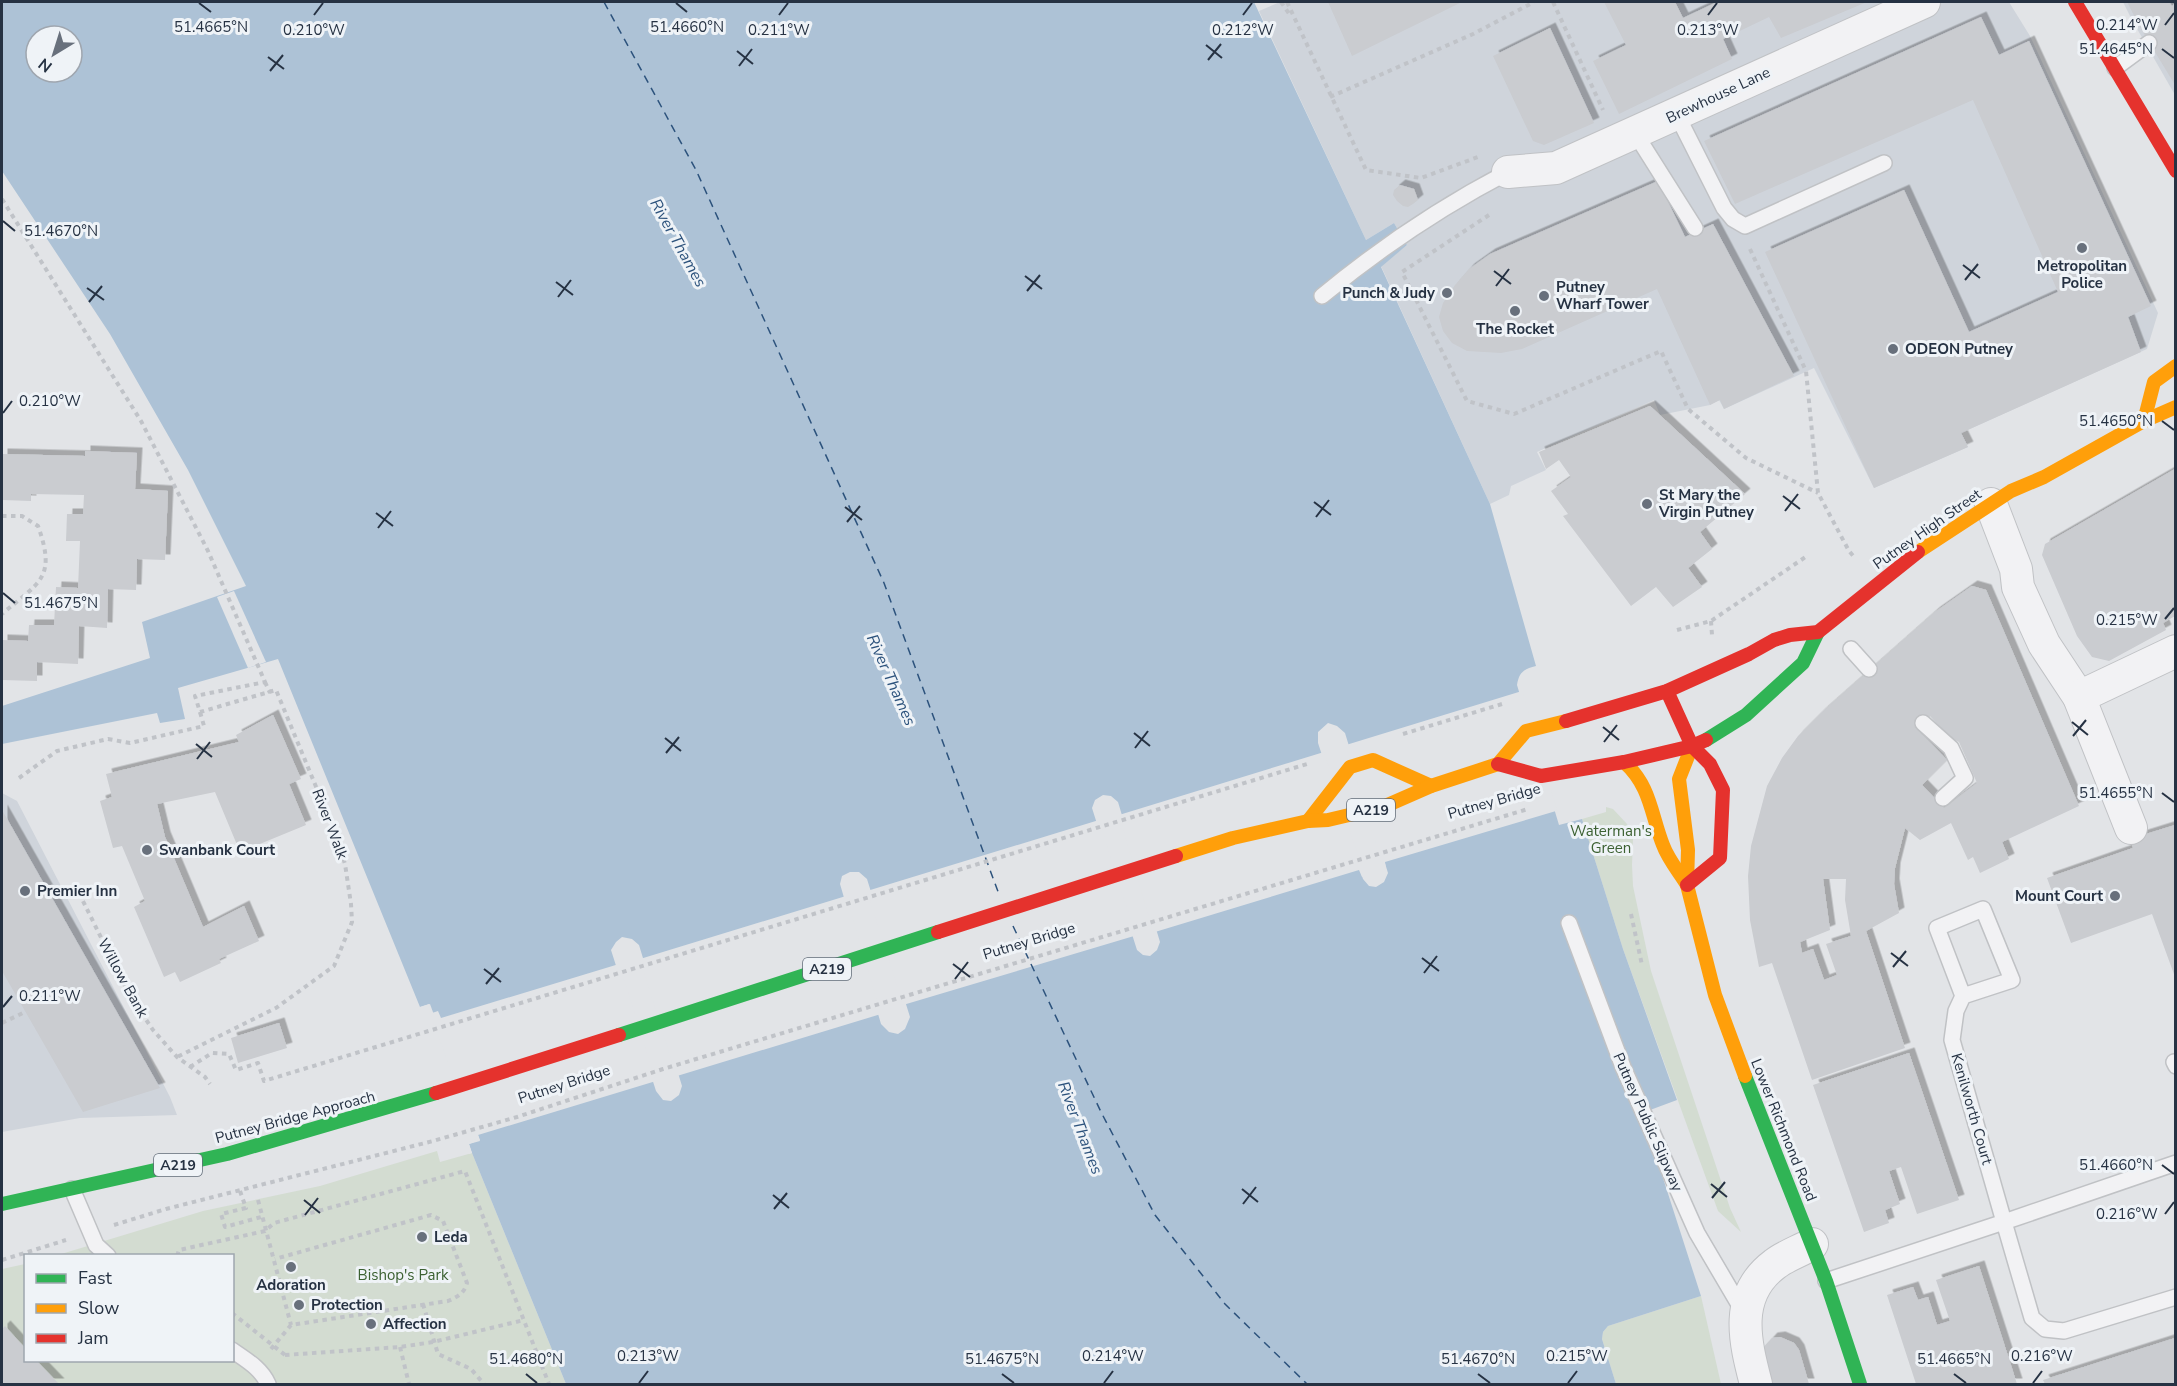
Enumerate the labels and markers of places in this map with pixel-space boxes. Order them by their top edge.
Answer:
marker: Metropolitan Police [2075,241,2089,255]
place label: Metropolitan Police [2037,256,2127,293]
place label: Putney Wharf Tower [1556,277,1649,314]
place label: Punch & Judy [1342,283,1435,303]
marker: Punch & Judy [1440,286,1454,300]
marker: Putney Wharf Tower [1537,289,1551,303]
marker: The Rocket [1508,304,1522,318]
place label: The Rocket [1476,319,1554,339]
place label: ODEON Putney [1905,339,2013,359]
marker: ODEON Putney [1886,342,1900,356]
place label: St Mary the Virgin Putney [1658,485,1754,522]
marker: St Mary the Virgin Putney [1640,497,1654,511]
place label: Swanbank Court [159,840,275,860]
marker: Swanbank Court [140,843,154,857]
place label: Premier Inn [37,881,117,901]
marker: Premier Inn [18,884,32,898]
place label: Mount Court [2015,886,2103,906]
marker: Mount Court [2108,889,2122,903]
place label: Leda [434,1227,468,1247]
marker: Leda [415,1230,429,1244]
marker: Adoration [284,1260,298,1274]
place label: Adoration [256,1275,326,1295]
place label: Protection [311,1295,383,1315]
marker: Protection [292,1298,306,1312]
place label: Affection [383,1314,447,1334]
marker: Affection [364,1317,378,1331]

